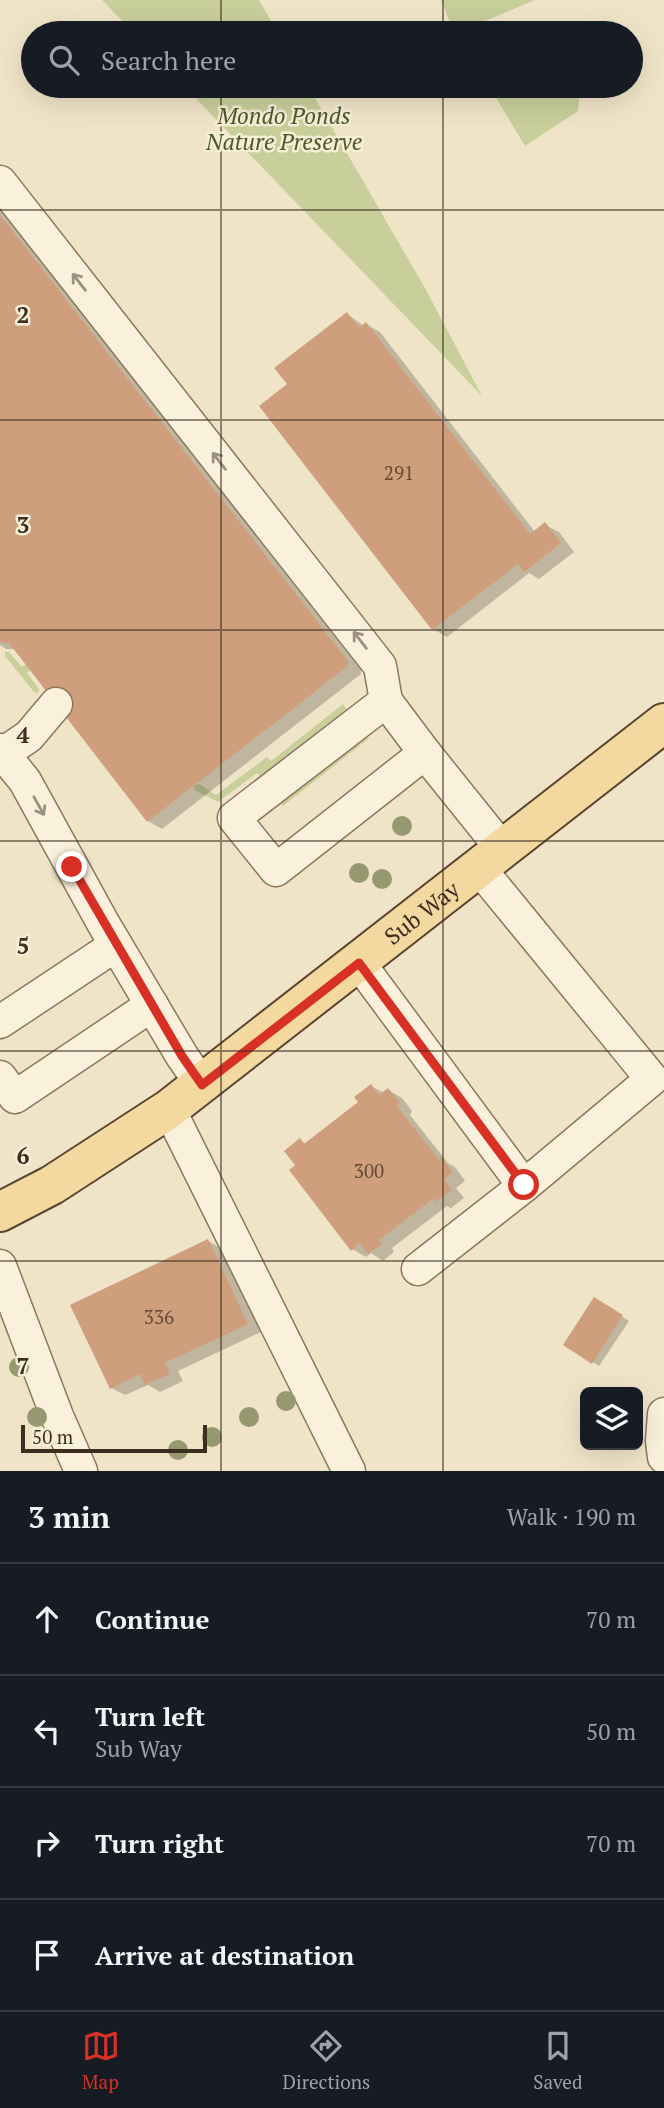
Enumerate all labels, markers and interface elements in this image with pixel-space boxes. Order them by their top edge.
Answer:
search box [21,21,643,98]
icon: search [45,41,83,79]
text: Search here [101,43,236,77]
park label: Mondo Ponds Nature Preserve [205,100,362,157]
one-way arrow [71,274,86,292]
text: 2 [17,299,30,330]
one-way arrow [212,452,227,471]
house number: 291 [384,460,414,485]
text: 3 [17,509,30,540]
one-way arrow [353,631,368,650]
text: 4 [17,719,30,750]
one-way arrow [33,795,46,816]
route end [56,851,87,882]
street label: Sub Way [377,873,465,951]
text: 5 [17,930,30,961]
text: 6 [17,1140,30,1171]
house number: 300 [354,1158,384,1183]
route start [508,1169,539,1200]
house number: 336 [144,1304,174,1329]
text: 7 [17,1350,30,1381]
map controls [580,1387,643,1450]
button: layers [580,1387,643,1450]
scale bar [21,1422,206,1454]
text: 50 m [32,1424,73,1449]
text: 3 min [28,1497,110,1537]
text: Walk · 190 m [507,1501,636,1532]
icon: ahead [28,1600,66,1638]
text: Continue [95,1602,209,1636]
text: 70 m [586,1604,636,1635]
text: Turn left [95,1699,205,1733]
icon: left [28,1712,66,1750]
text: 50 m [586,1716,636,1747]
text: Sub Way [95,1733,182,1764]
icon: right [28,1824,66,1862]
text: Turn right [95,1826,224,1860]
text: 70 m [586,1828,636,1859]
icon: arrive [28,1936,66,1974]
text: Arrive at destination [95,1938,354,1972]
tab: Map [82,2027,120,2094]
tab: Directions [283,2027,370,2094]
tab: Saved [533,2027,582,2094]

